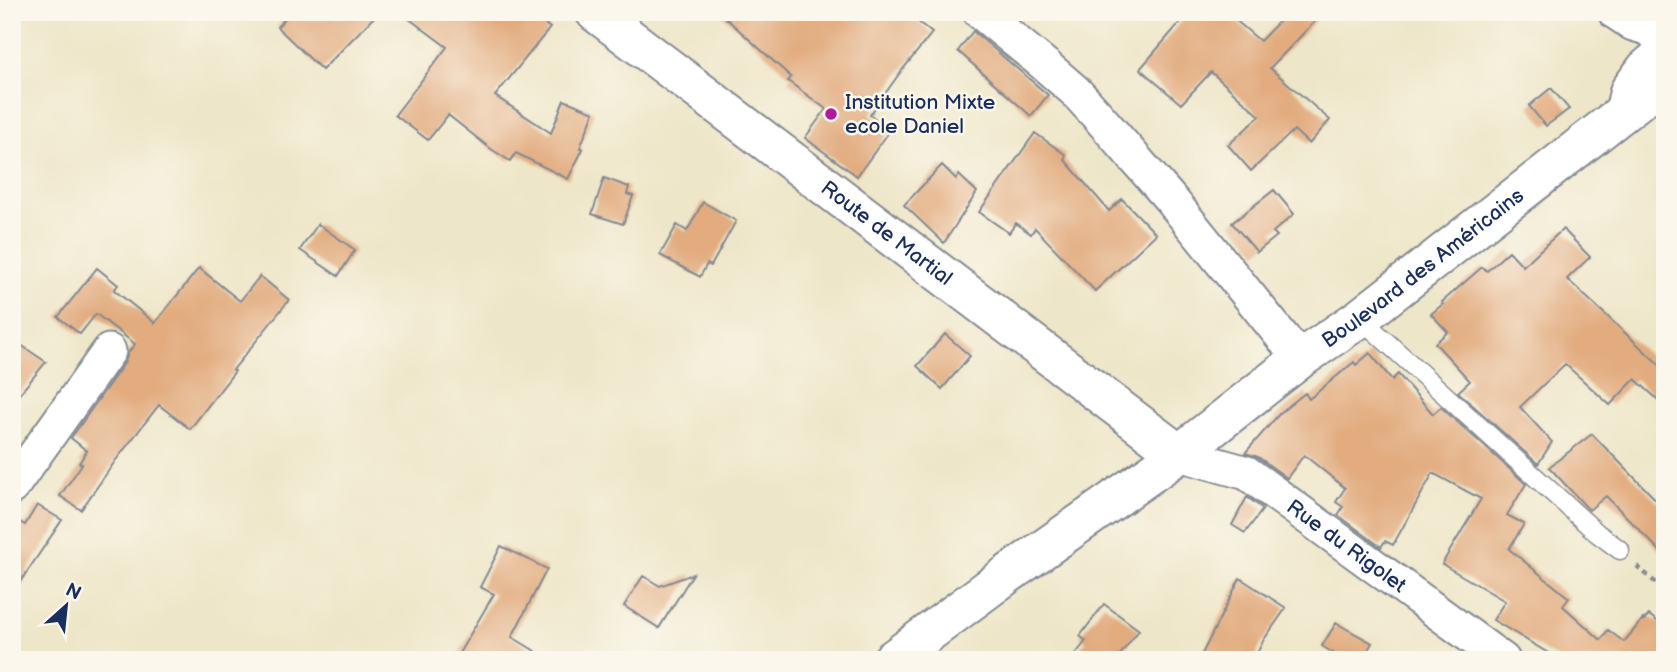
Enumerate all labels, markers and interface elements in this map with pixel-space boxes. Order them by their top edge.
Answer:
place label: Institution Mixte ecole Daniel [845,90,995,139]
marker: Institution Mixte ecole Daniel [823,106,839,122]
street label: Route de Martial [816,175,957,291]
street label: Boulevard des Américains [1317,183,1529,353]
street label: Rue du Rigolet [1282,494,1412,598]
north arrow [32,570,102,640]
text: N [61,579,85,606]

